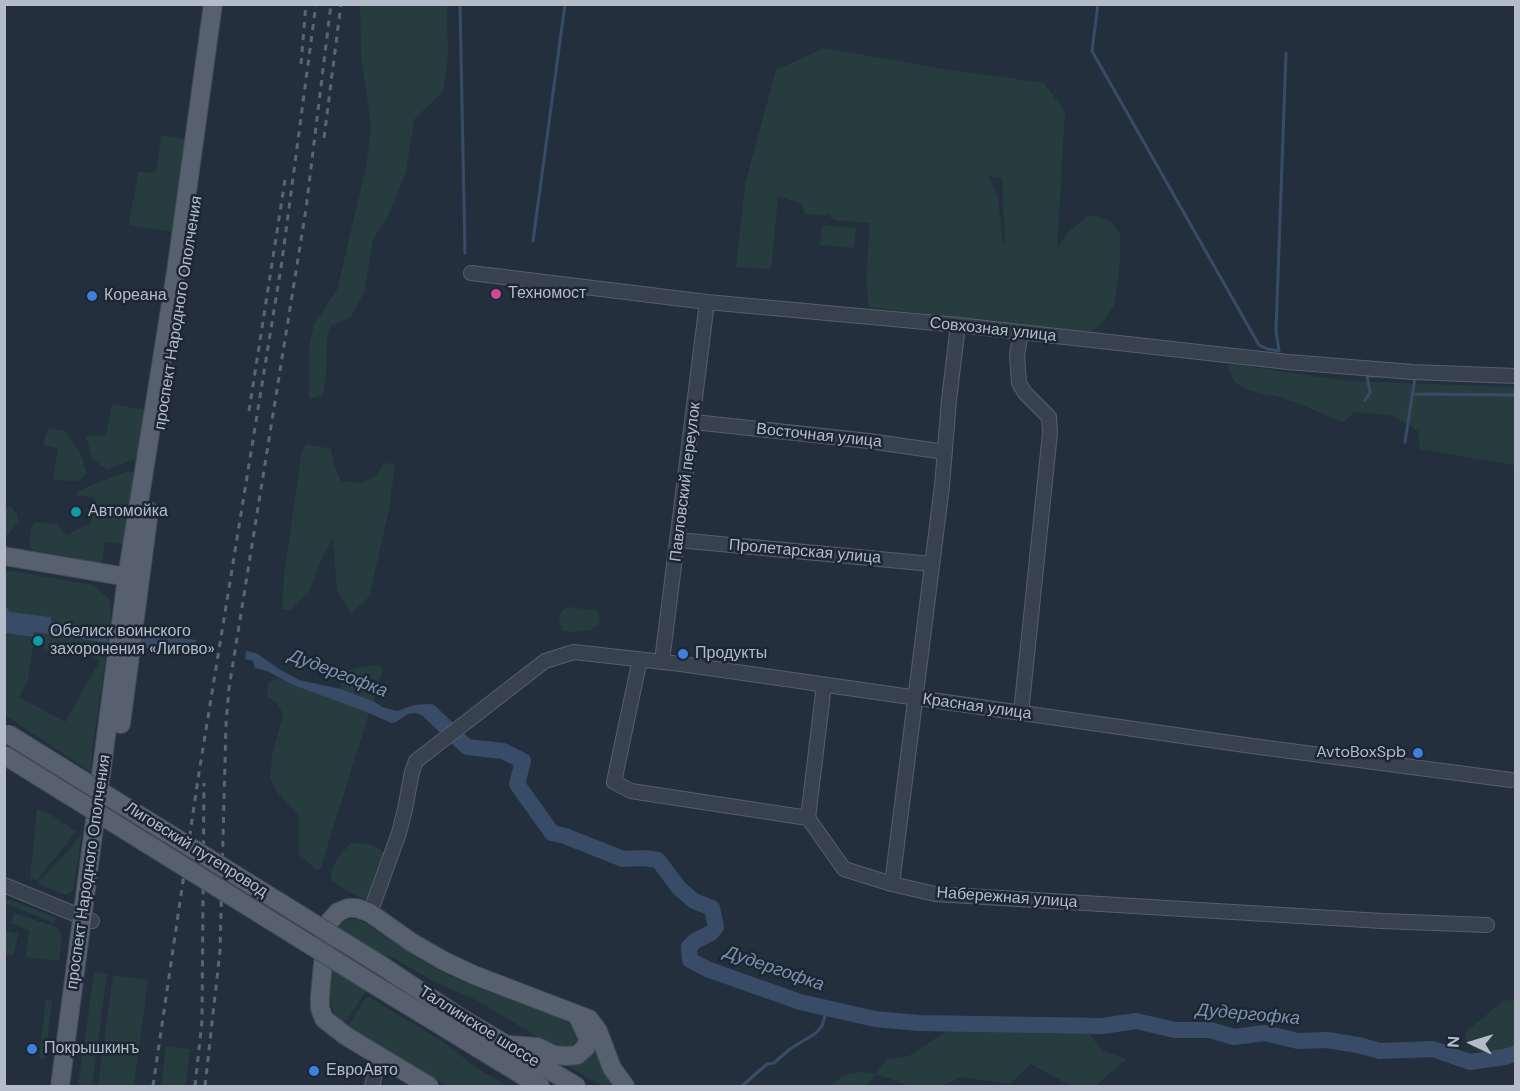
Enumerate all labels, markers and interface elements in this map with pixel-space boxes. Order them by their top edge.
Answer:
street label: проспект Народного Ополчения [151,195,207,431]
place label: Техномост [508,284,586,304]
place label: Кореана [104,286,167,306]
marker: Техномост [489,287,503,301]
marker: Кореана [85,289,99,303]
street label: Совхозная улица [929,314,1057,346]
street label: Павловский переулок [667,401,705,563]
street label: Восточная улица [755,420,883,452]
place label: Автомойка [88,502,168,522]
marker: Автомойка [69,505,83,519]
street label: Пролетарская улица [728,536,882,568]
place label: Обелиск воинского захоронения «Лигово» [50,622,215,660]
marker: Обелиск воинского захоронения «Лигово» [31,634,45,648]
place label: Продукты [695,644,767,664]
water label: Дудергофка [286,645,390,703]
marker: Продукты [676,647,690,661]
street label: Красная улица [921,690,1033,724]
place label: AvtoBoxSpb [1316,743,1406,763]
marker: AvtoBoxSpb [1411,746,1425,760]
street label: проспект Народного Ополчения [63,753,115,991]
street label: Лиговский путепровод [121,798,271,902]
street label: Набережная улица [936,883,1078,913]
water label: Дудергофка [721,942,827,996]
street label: Таллинское шоссе [415,982,543,1072]
water label: Дудергофка [1195,1000,1301,1030]
north arrow [1442,1013,1502,1073]
text: N [1443,1035,1464,1048]
place label: Покрышкинъ [44,1039,139,1059]
marker: Покрышкинъ [25,1042,39,1056]
place label: ЕвроАвто [326,1061,398,1081]
marker: ЕвроАвто [307,1064,321,1078]

